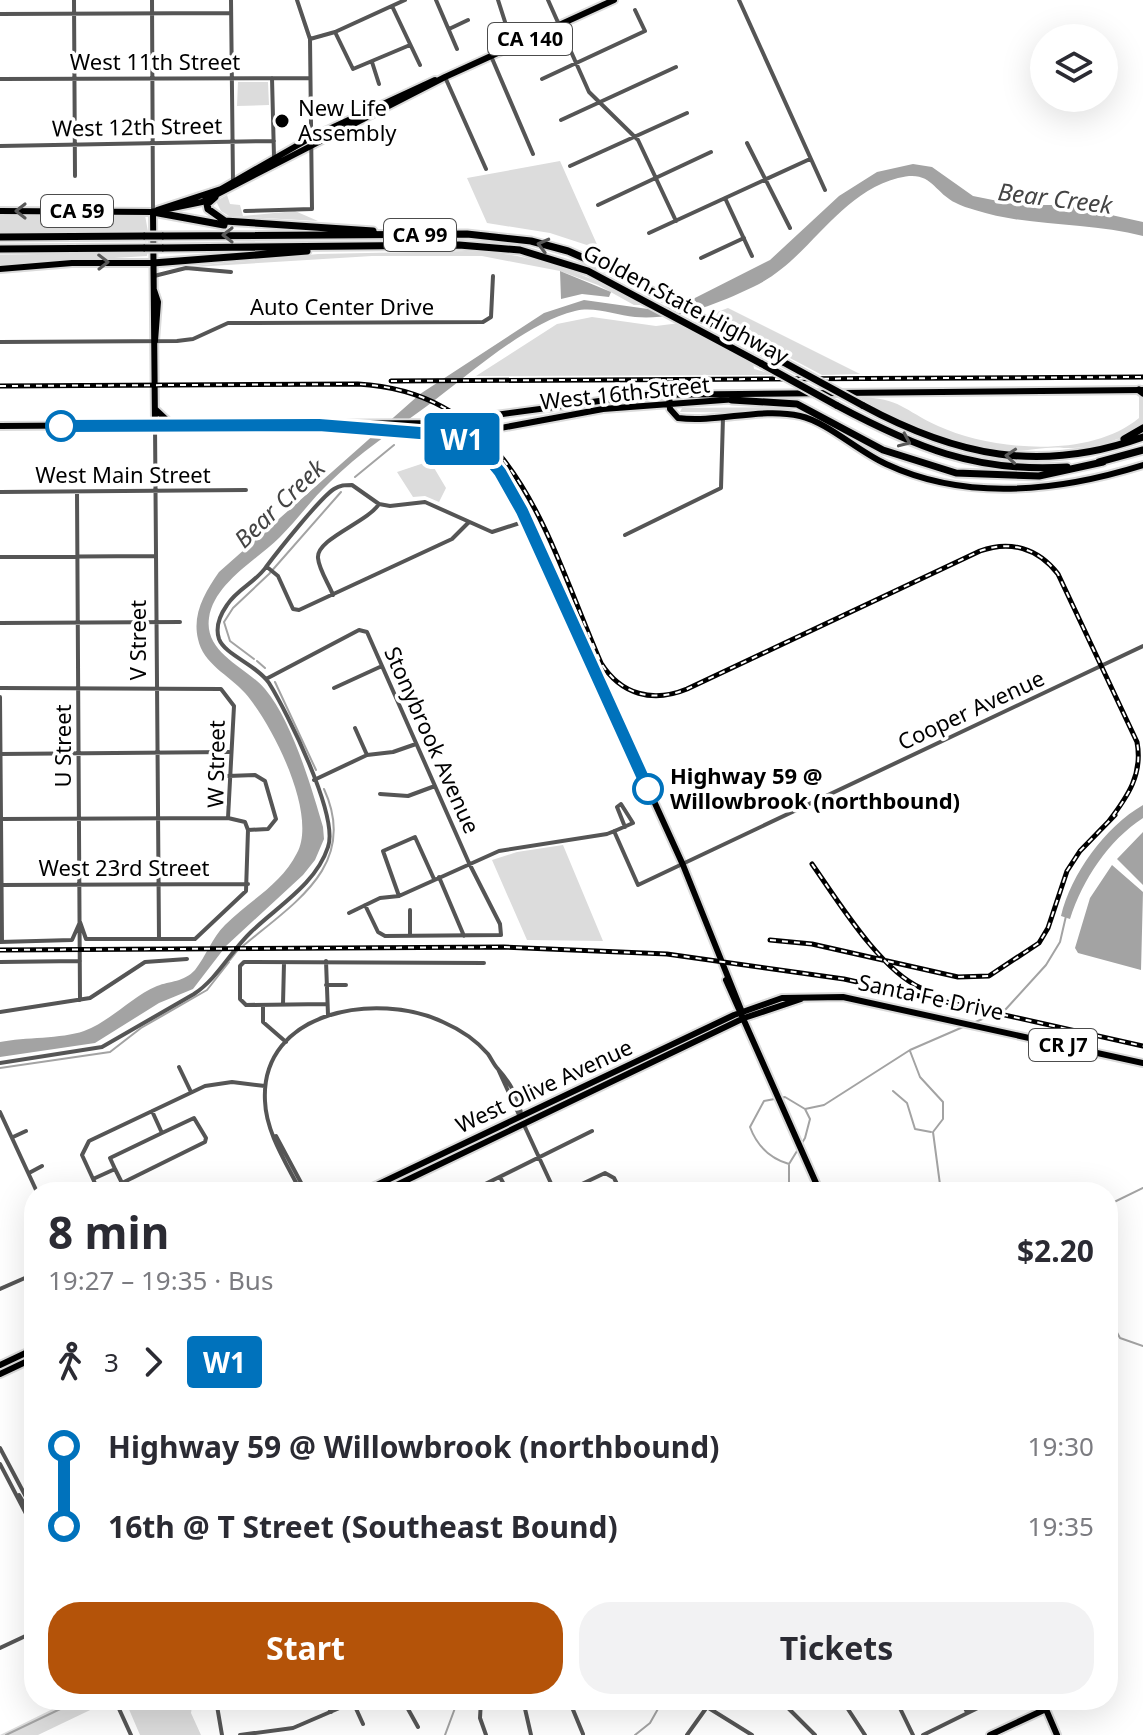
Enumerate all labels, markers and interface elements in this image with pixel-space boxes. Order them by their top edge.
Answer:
road number: CA 140 [488,23,572,55]
map controls [1030,24,1118,112]
button: layers [1030,24,1118,112]
street label: West 11th Street [70,46,240,76]
place label: New Life Assembly [298,92,397,147]
street label: West 12th Street [51,110,223,142]
marker: New Life Assembly [273,112,291,130]
water label: Bear Creek [996,174,1115,221]
road number: CA 59 [41,195,113,227]
one-way arrow [14,202,27,220]
road number: CA 99 [384,219,456,251]
one-way arrow [221,227,234,244]
street label: Golden State Highway [578,236,795,370]
one-way arrow [537,237,551,254]
one-way arrow [97,254,110,271]
street label: Auto Center Drive [250,291,434,321]
street label: West 16th Street [539,368,711,416]
unlabelled marker [46,411,76,441]
line badge: W1 [426,413,498,465]
text: W1 [440,420,484,458]
one-way arrow [897,431,911,447]
one-way arrow [1005,448,1018,465]
water label: Bear Creek [226,450,333,555]
street label: West Main Street [35,459,211,489]
street label: V Street [122,600,152,680]
street label: Stonybrook Avenue [378,641,488,838]
street label: Cooper Avenue [892,662,1049,756]
street label: U Street [47,704,77,788]
street label: W Street [199,720,231,808]
place label: Highway 59 @ Willowbrook (northbound) [670,760,960,815]
marker: Highway 59 @ Willowbrook (northbound) [633,774,663,804]
street label: West 23rd Street [38,852,210,882]
street label: Santa Fe Drive [856,966,1007,1026]
road number: CR J7 [1029,1029,1097,1061]
street label: West Olive Avenue [450,1031,637,1139]
text: 8 min [48,1202,169,1262]
text: $2.20 [1017,1230,1094,1271]
text: 19:27 – 19:35 · Bus [48,1262,273,1298]
icon: walk [48,1340,92,1384]
icon: forward [131,1340,175,1384]
text: W1 [203,1343,246,1381]
text: 3 [104,1344,119,1380]
text: Highway 59 @ Willowbrook (northbound) [108,1426,719,1467]
text: 19:30 [1028,1428,1094,1464]
text: 16th @ T Street (Southeast Bound) [108,1506,618,1547]
text: 19:35 [1028,1508,1094,1544]
button: Start [48,1602,563,1694]
button: Tickets [579,1602,1094,1694]

